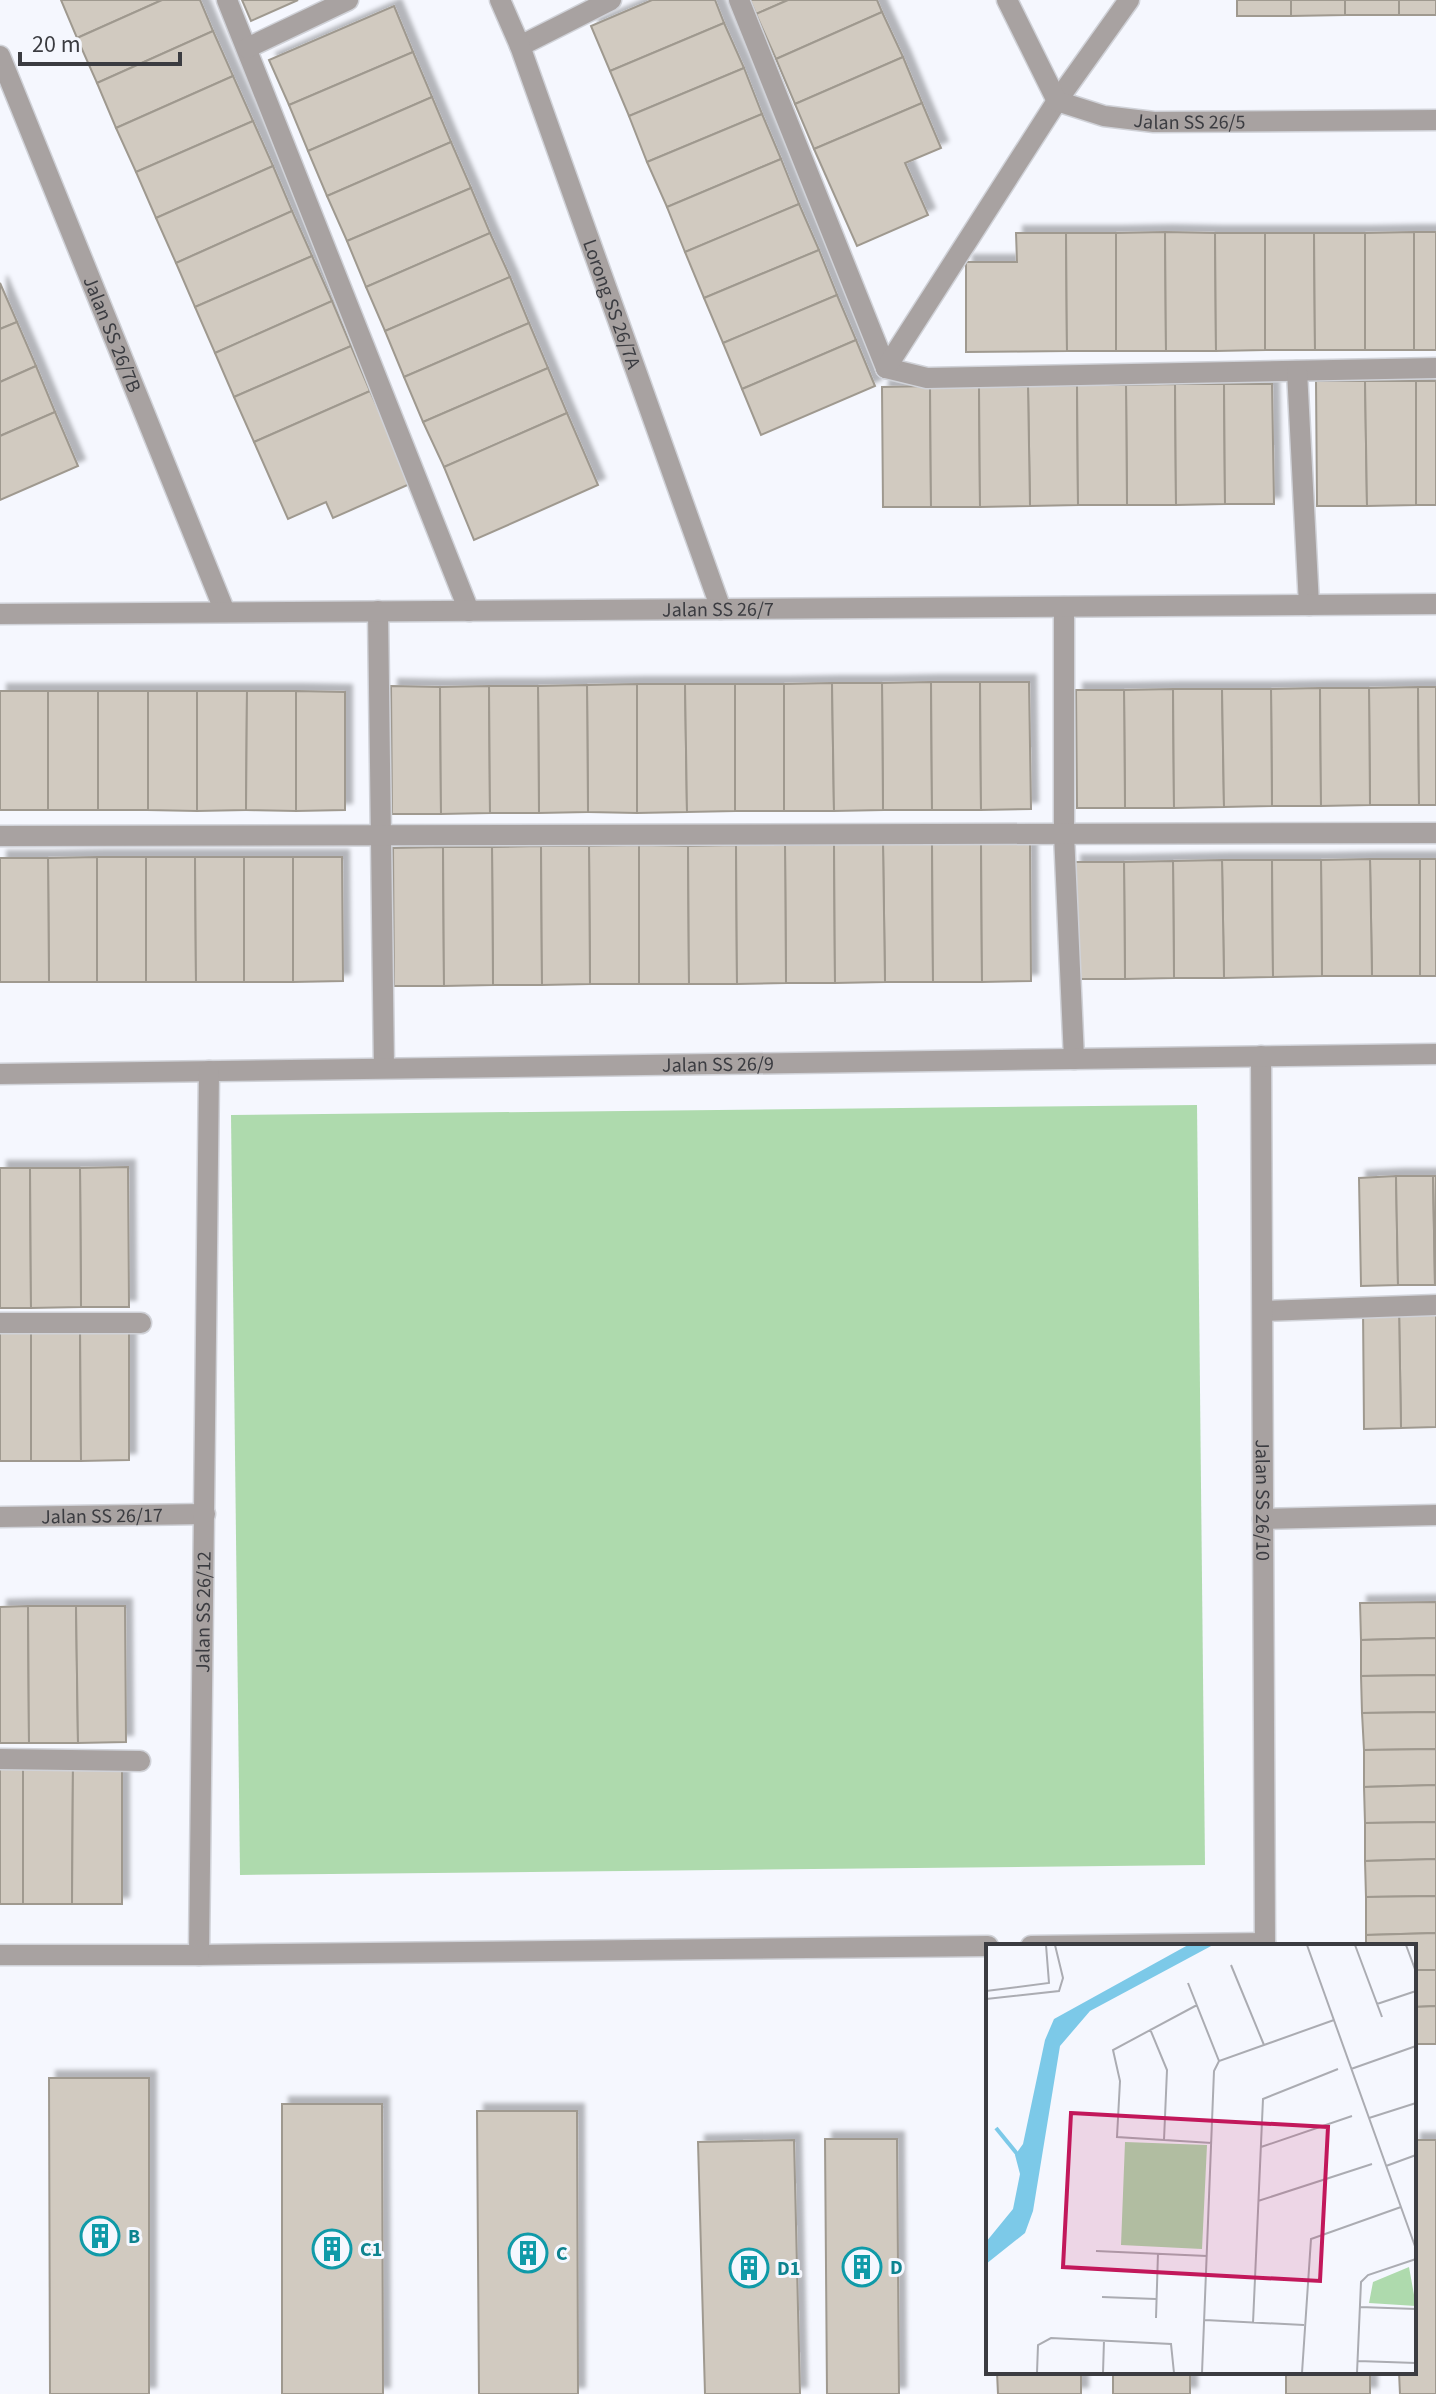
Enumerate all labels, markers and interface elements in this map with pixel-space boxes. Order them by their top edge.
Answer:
scale bar [20,16,180,66]
text: 20 m [32,27,81,62]
street label: Jalan SS 26/5 [1132,107,1246,137]
street label: Lorong SS 26/7A [575,236,647,373]
street label: Jalan SS 26/7B [75,272,148,397]
street label: Jalan SS 26/7 [662,596,774,624]
street label: Jalan SS 26/9 [662,1050,774,1080]
street label: Jalan SS 26/10 [1248,1439,1276,1561]
street label: Jalan SS 26/17 [41,1502,163,1531]
street label: Jalan SS 26/12 [189,1551,219,1673]
inset map [986,1944,1416,2374]
building icon: B [79,2215,121,2257]
place label: B [128,2223,140,2251]
building icon: C1 [311,2228,353,2270]
building icon: C [507,2232,549,2274]
place label: C1 [360,2236,382,2264]
place label: C [556,2240,568,2268]
building icon: D [841,2246,883,2288]
building icon: D1 [728,2247,770,2289]
place label: D [890,2254,903,2282]
place label: D1 [777,2255,800,2283]

